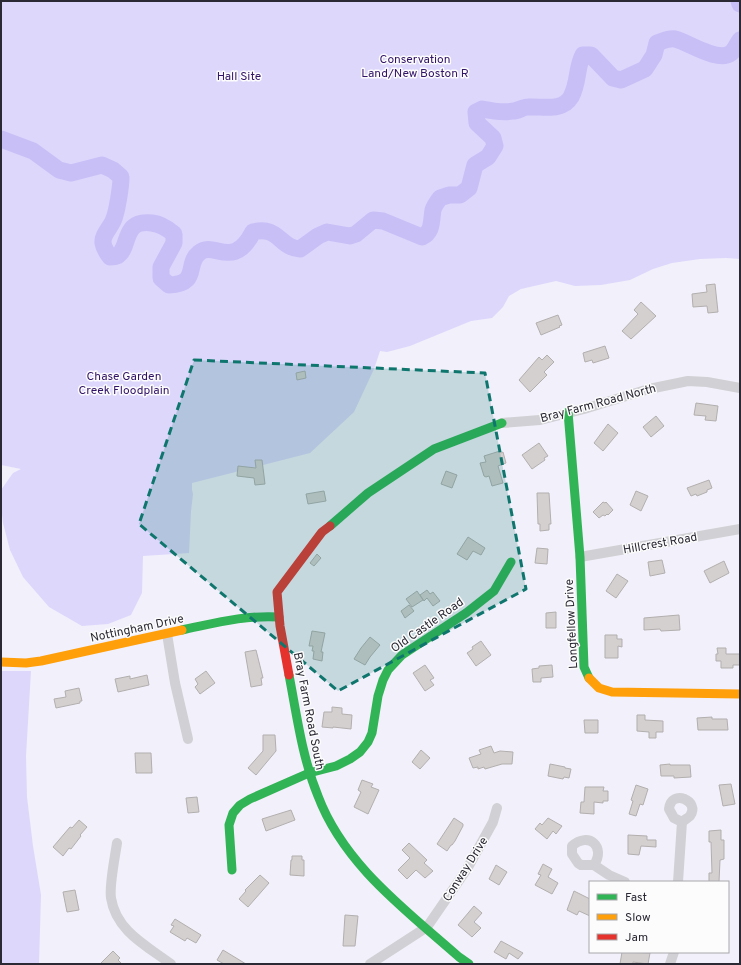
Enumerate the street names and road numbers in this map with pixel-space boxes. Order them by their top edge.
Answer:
street label: Bray Farm Road North [539,381,658,427]
street label: Hillcrest Road [622,530,699,558]
street label: Longfellow Drive [562,579,582,669]
street label: Old Castle Road [388,595,467,657]
street label: Nottingham Drive [89,611,185,647]
street label: Bray Farm Road South [289,651,327,771]
street label: Conway Drive [440,834,492,905]

